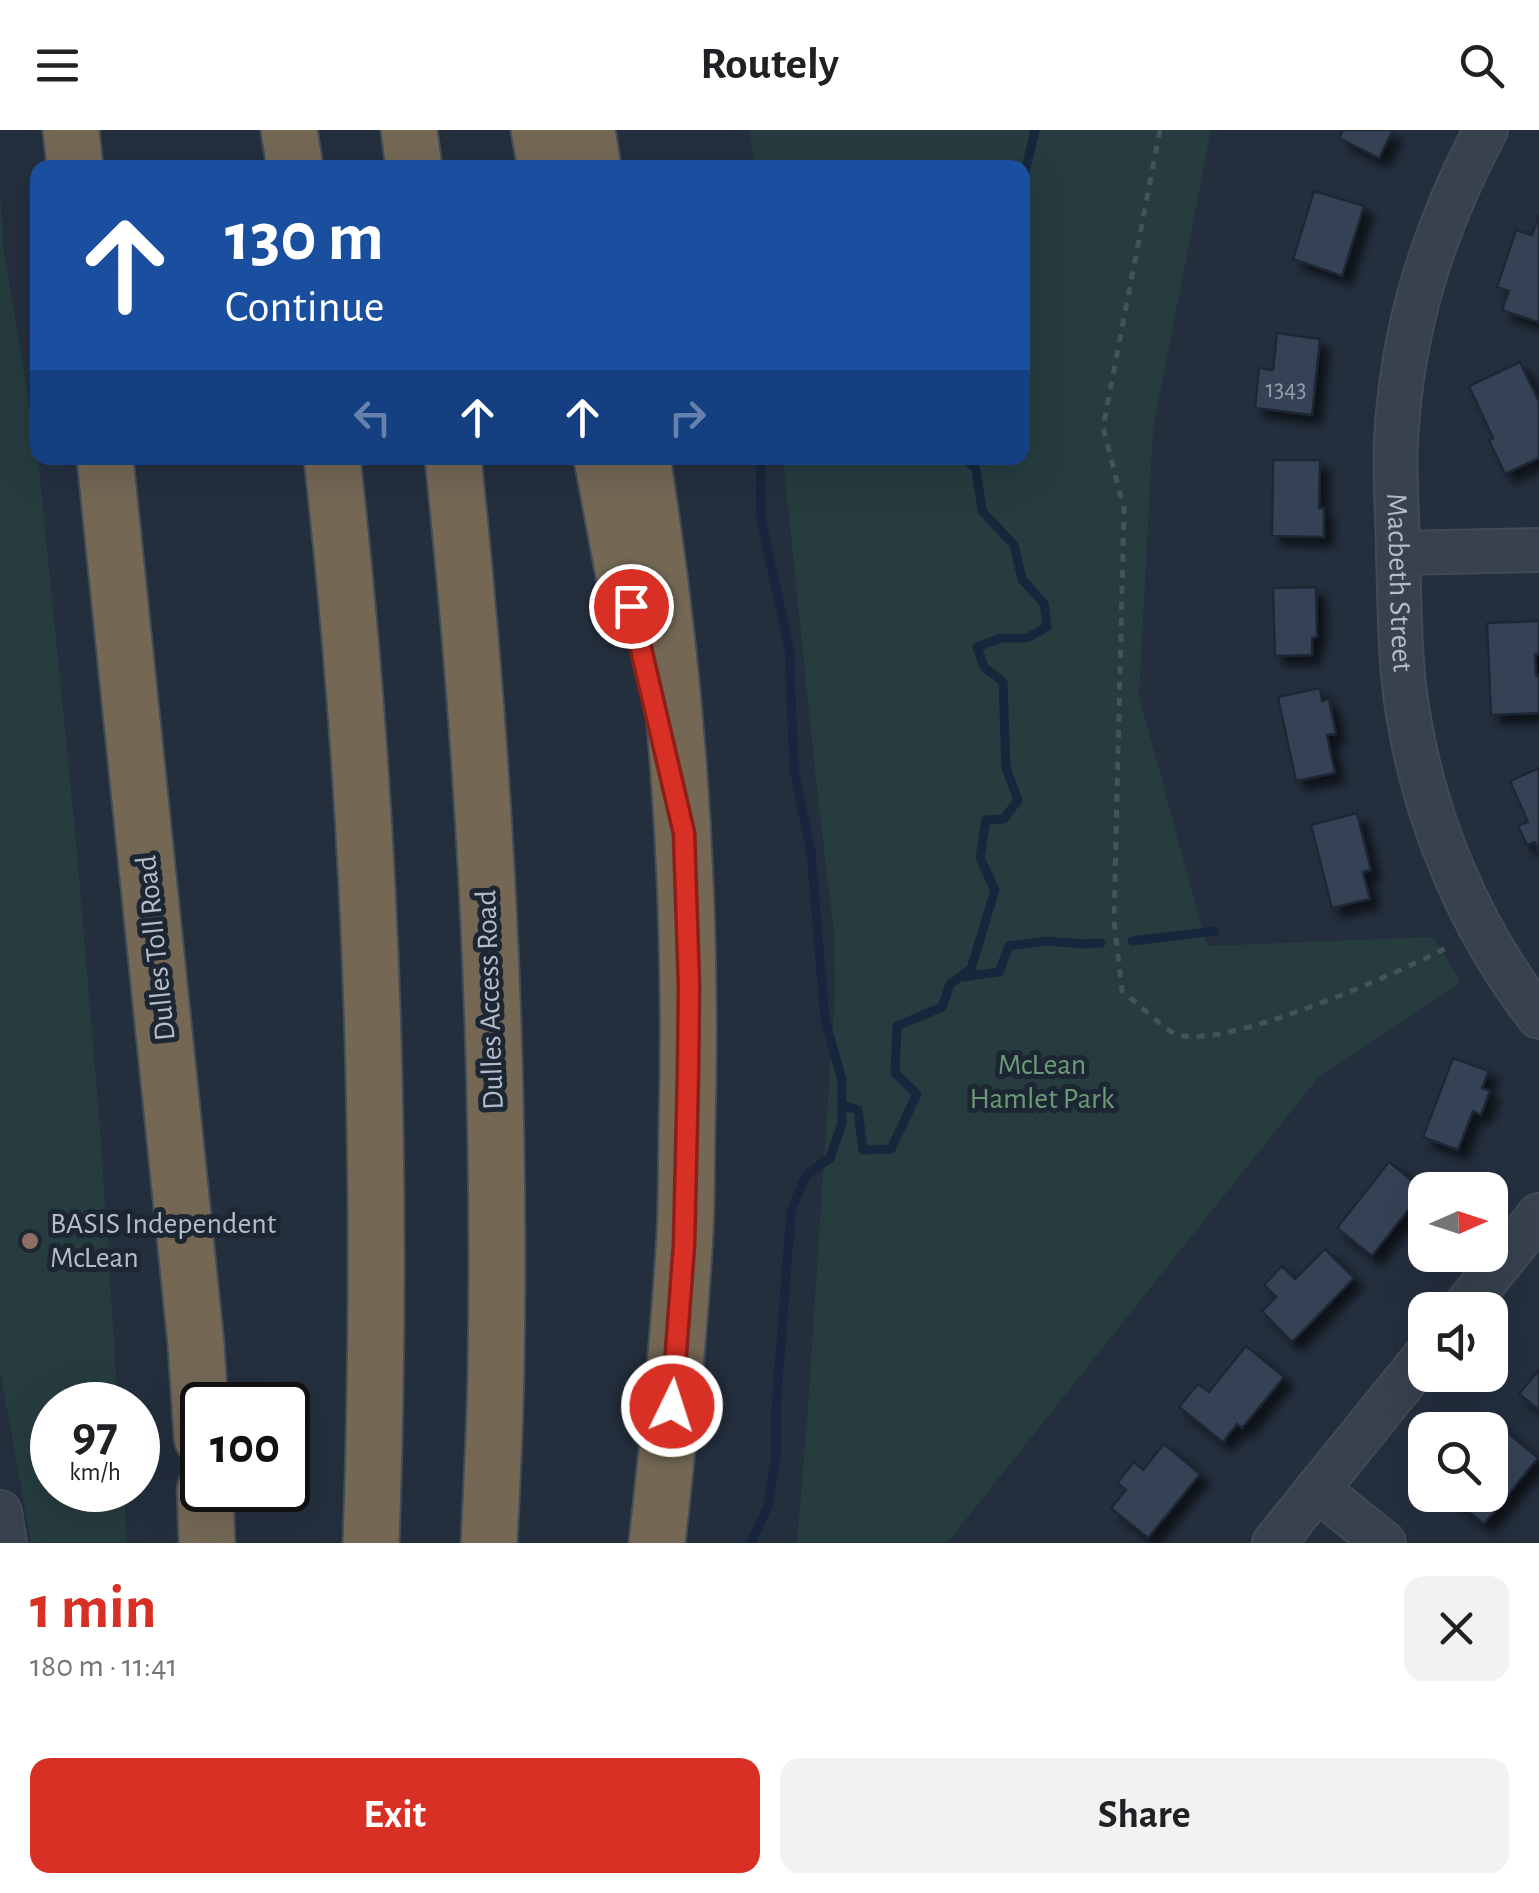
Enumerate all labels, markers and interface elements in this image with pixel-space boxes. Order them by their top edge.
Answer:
icon: menu [30,38,85,93]
icon: search [1454,38,1509,93]
text: Routely [700,42,839,87]
icon: ahead [60,200,190,330]
text: 130 m [225,203,384,273]
text: Continue [225,285,384,330]
house number: 1343 [1265,377,1307,402]
icon: left [345,390,400,445]
icon: ahead [450,390,505,445]
icon: ahead [555,390,610,445]
icon: right [660,390,715,445]
street label: Macbeth Street [1381,492,1418,673]
pin [589,564,674,649]
icon: arrive [604,579,659,634]
street label: Dulles Toll Road [131,854,181,1042]
street label: Dulles Access Road [471,890,509,1110]
park label: McLean Hamlet Park [969,1050,1115,1114]
north arrow [1408,1172,1508,1272]
map controls [1408,1172,1508,1512]
place label: BASIS Independent McLean [50,1209,277,1273]
marker: BASIS Independent McLean [19,1230,41,1252]
button: sound [1408,1292,1508,1392]
position arrow [620,1354,724,1458]
speed limit sign: 100 [180,1382,310,1512]
text: 97 [72,1410,118,1460]
button: search [1408,1412,1508,1512]
text: km/h [69,1460,121,1485]
button: close [1404,1576,1509,1681]
text: 1 min [30,1579,156,1639]
text: 180 m · 11:41 [30,1650,178,1682]
button: Exit [30,1758,760,1873]
button: Share [780,1758,1509,1873]

